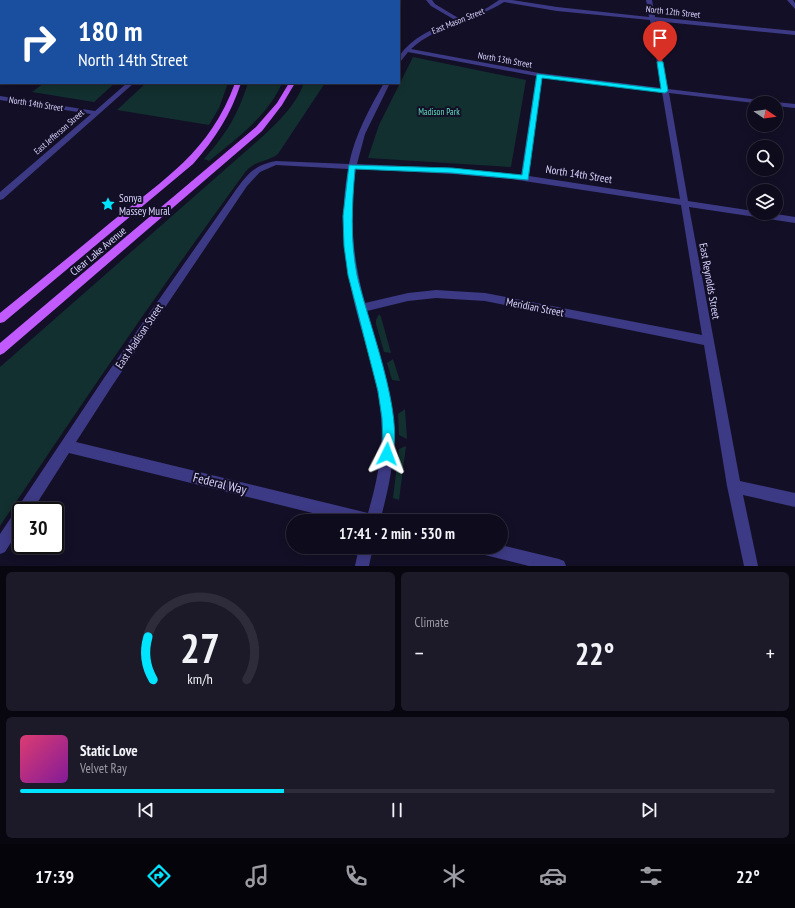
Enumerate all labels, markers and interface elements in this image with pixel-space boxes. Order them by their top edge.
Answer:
street label: North 12th Street [645,3,701,20]
street label: East Mason Street [430,5,486,36]
text: 180 m [78,12,142,49]
icon: right [12,16,64,68]
pin [643,21,677,62]
icon: arrive [649,27,671,49]
text: North 14th Street [78,48,188,71]
street label: North 13th Street [477,49,534,70]
street label: North 14th Street [8,94,65,113]
north arrow [747,96,783,132]
map controls [747,96,783,220]
street label: East Jefferson Street [31,106,86,156]
park label: Madison Park [418,106,460,117]
button: search [747,140,783,176]
street label: North 14th Street [545,162,613,186]
button: layers [747,184,783,220]
place label: Sonya Massey Mural [119,191,171,218]
place icon: Sonya Massey Mural [100,196,116,212]
street label: Clear Lake Avenue [67,223,129,279]
street label: East Reynolds Street [696,242,724,320]
street label: Meridian Street [505,295,565,319]
street label: East Madison Street [112,301,166,371]
position arrow [366,433,408,475]
street label: Federal Way [191,469,248,498]
speed limit sign: 30 [12,502,64,554]
text: 17:41 · 2 min · 530 m [339,524,455,543]
text: Climate [415,614,449,631]
text: 27 [180,620,220,673]
text: 22° [575,634,615,673]
text: − [415,639,424,667]
text: + [766,639,775,667]
text: km/h [188,668,213,687]
text: Static Love [80,741,138,760]
text: Velvet Ray [80,760,127,777]
icon: previous [135,799,157,821]
icon: pause [386,799,408,821]
icon: next [638,799,660,821]
icon: directions [145,862,173,890]
icon: music [243,862,271,890]
icon: phone [342,862,370,890]
icon: climate [440,862,468,890]
icon: car [539,862,567,890]
icon: filters [637,862,665,890]
text: 17:39 [35,865,74,888]
text: 22° [736,865,760,888]

